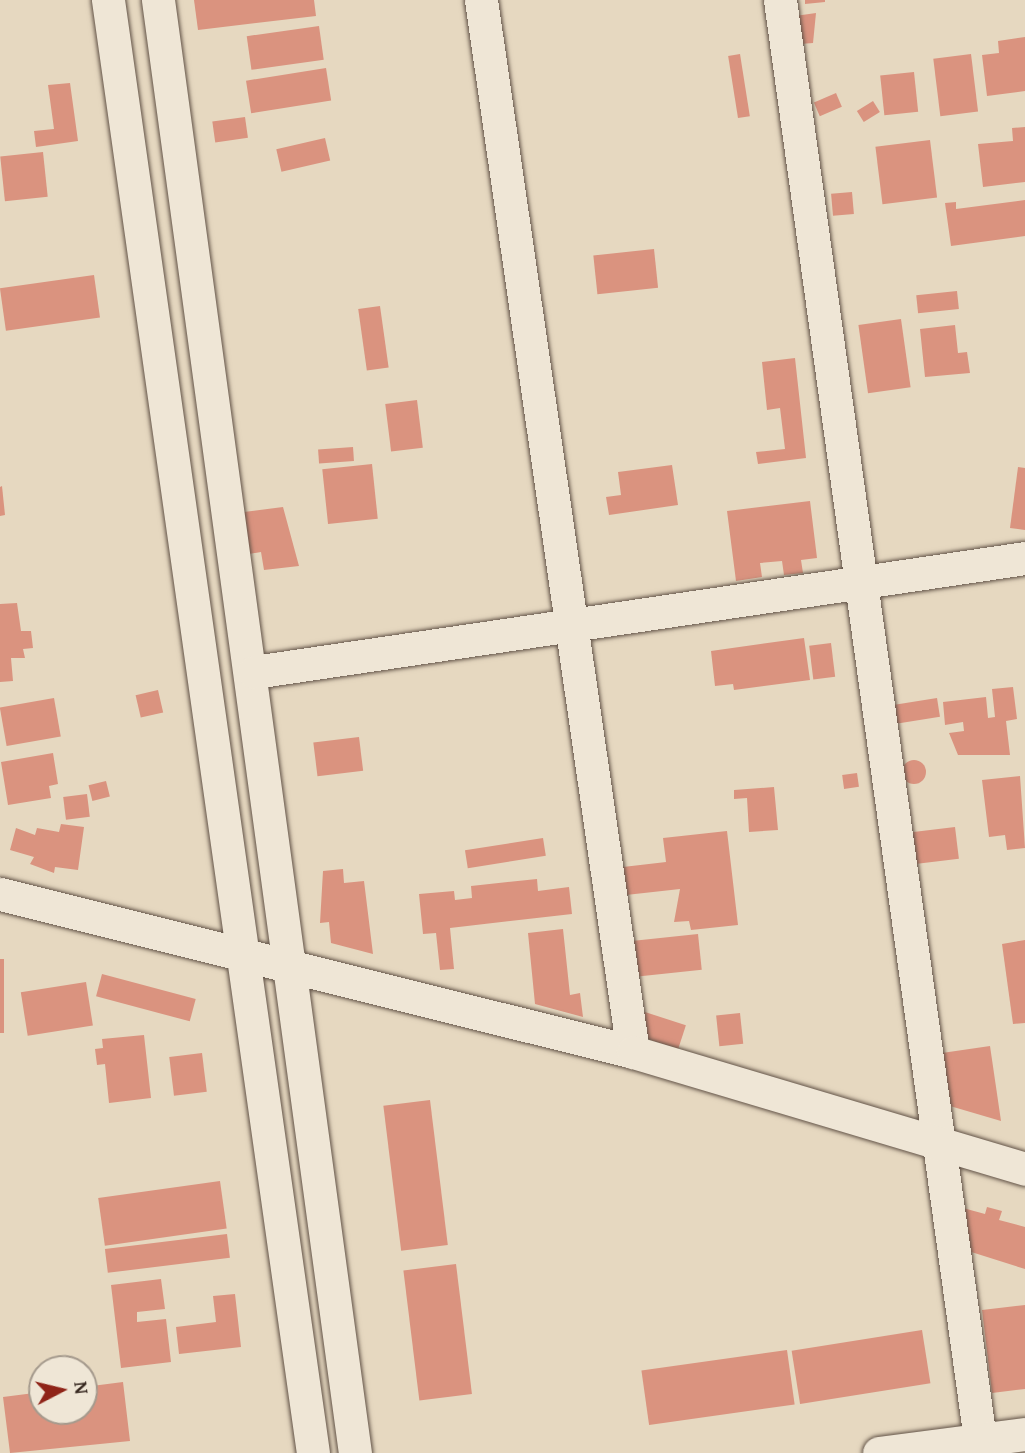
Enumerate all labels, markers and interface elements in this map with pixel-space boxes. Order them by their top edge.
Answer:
north arrow [28,1355,98,1425]
text: N [67,1380,97,1396]

